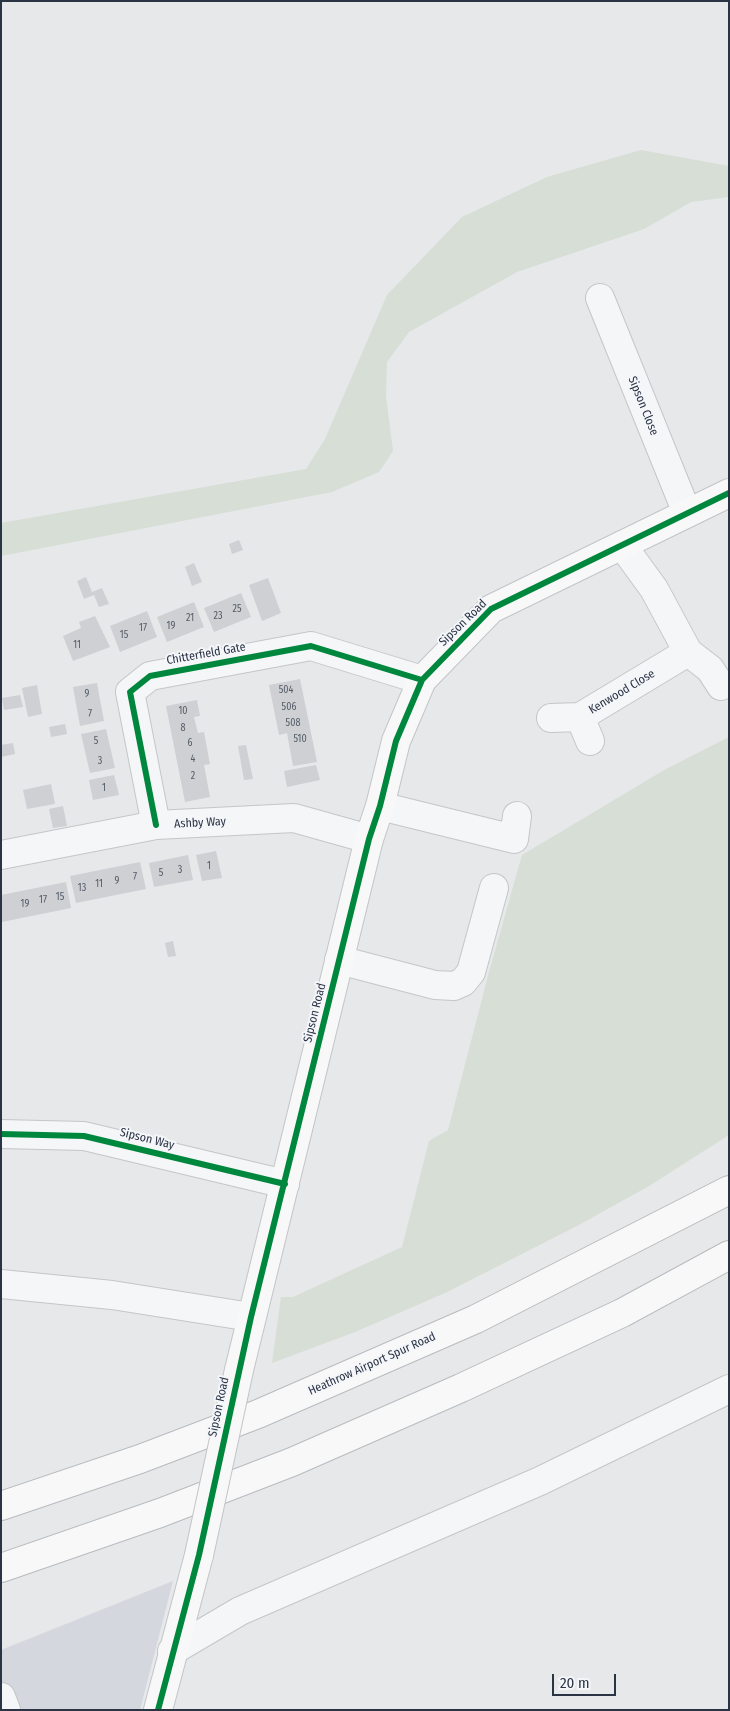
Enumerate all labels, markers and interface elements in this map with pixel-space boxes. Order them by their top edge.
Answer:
street label: Sipson Close [625,374,661,438]
street label: Sipson Road [436,597,490,649]
house number: 25 [233,603,241,615]
house number: 23 [214,610,222,622]
house number: 21 [186,612,194,624]
house number: 19 [167,620,175,632]
house number: 17 [139,622,147,634]
house number: 15 [120,629,128,641]
house number: 11 [73,639,81,651]
street label: Chitterfield Gate [165,640,247,668]
street label: Kenwood Close [586,667,658,717]
house number: 504 [279,684,293,696]
house number: 9 [85,688,89,700]
house number: 506 [282,701,296,713]
house number: 10 [178,705,188,717]
house number: 7 [88,708,92,720]
house number: 508 [286,717,300,729]
house number: 8 [181,722,185,734]
house number: 510 [293,733,307,745]
house number: 5 [94,735,98,747]
house number: 6 [188,737,192,749]
house number: 4 [191,753,195,765]
house number: 3 [98,755,102,767]
house number: 2 [191,770,195,782]
house number: 1 [102,782,106,794]
street label: Ashby Way [174,814,226,832]
house number: 1 [207,860,211,872]
house number: 3 [178,864,182,876]
house number: 5 [159,867,163,879]
house number: 7 [133,871,137,883]
house number: 9 [115,875,119,887]
house number: 11 [95,878,103,890]
house number: 13 [78,882,86,894]
house number: 15 [56,891,64,903]
house number: 17 [39,894,47,906]
house number: 19 [21,898,29,910]
street label: Sipson Road [301,982,329,1044]
street label: Sipson Way [118,1125,176,1153]
street label: Heathrow Airport Spur Road [306,1329,438,1399]
street label: Sipson Road [206,1376,232,1438]
scale bar [555,1664,619,1696]
text: 20 m [560,1674,590,1692]

